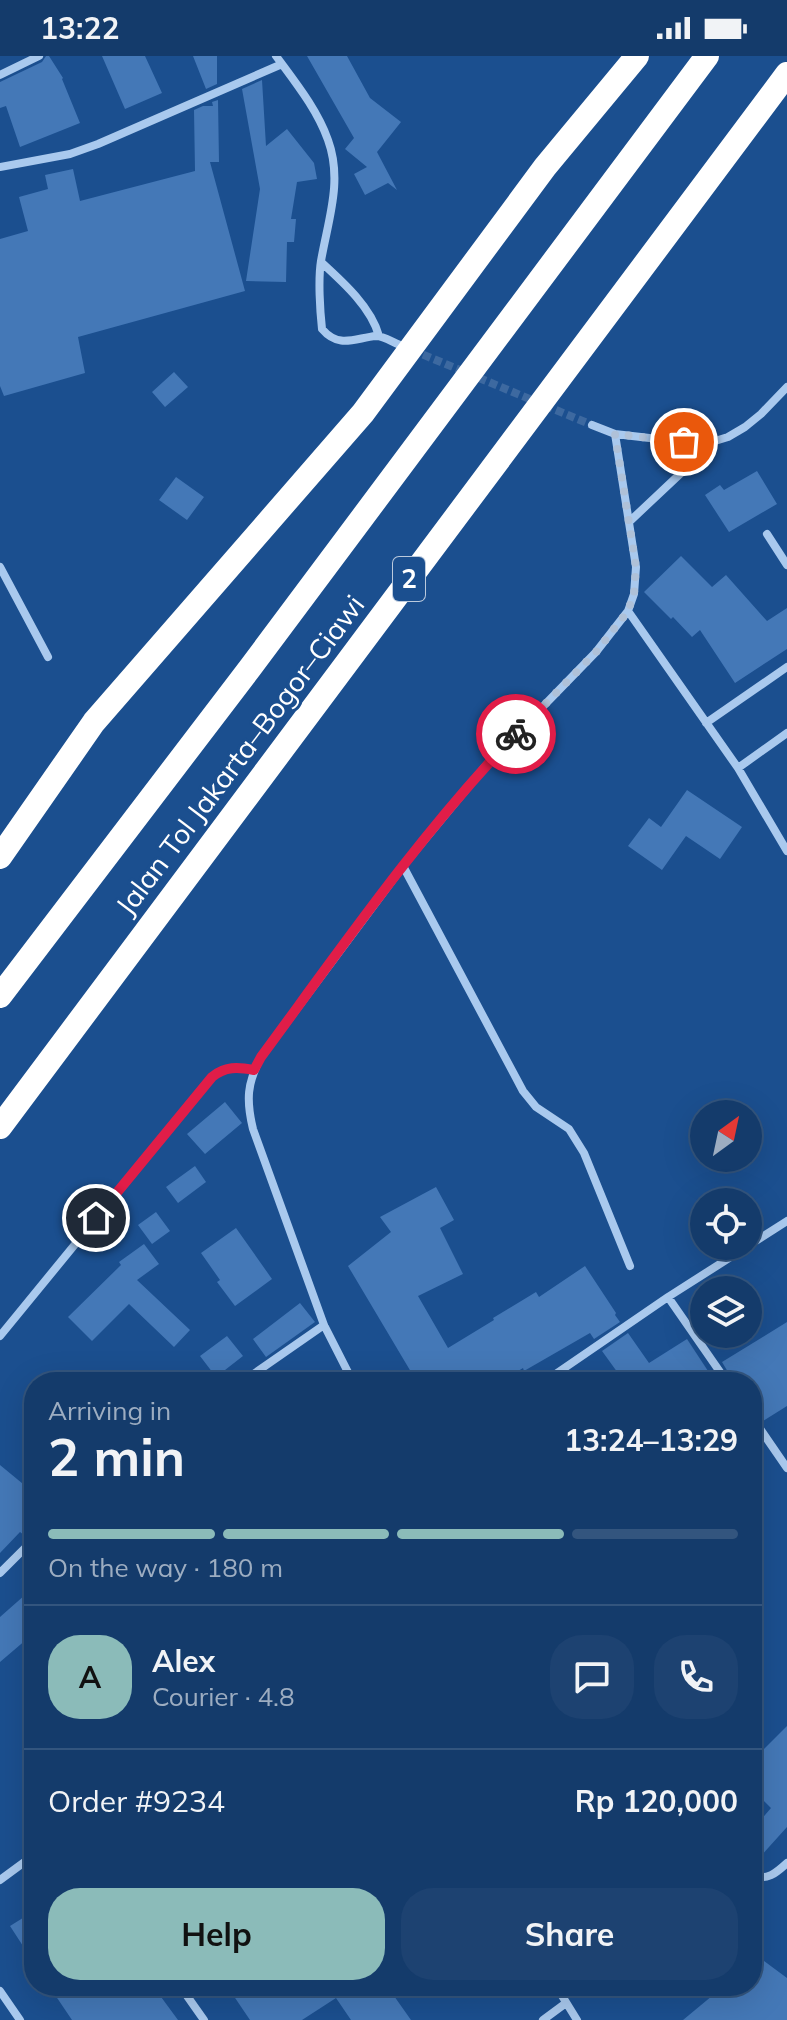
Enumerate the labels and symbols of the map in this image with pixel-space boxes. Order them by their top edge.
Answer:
pin [650,408,718,476]
road number: 2 [393,557,425,601]
street label: Jalan Tol Jakarta–Bogor–Ciawi [108,588,371,922]
courier [476,694,556,774]
north arrow [690,1100,762,1172]
pin [62,1184,130,1252]

